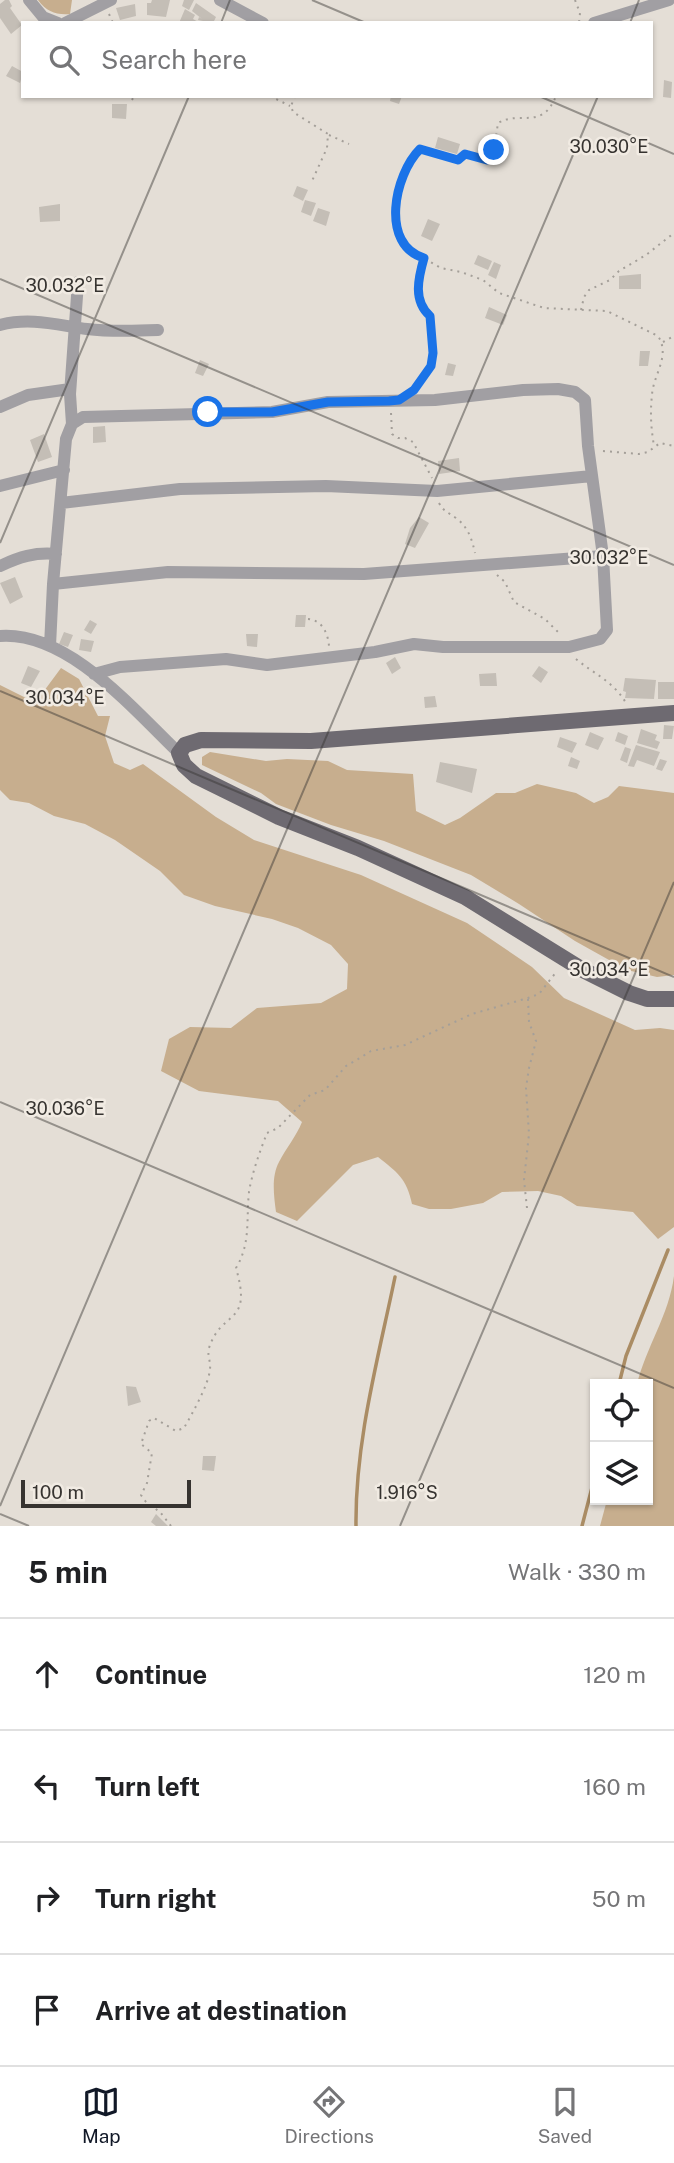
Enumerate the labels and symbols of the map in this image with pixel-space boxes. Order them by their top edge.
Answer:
route end [478,134,509,165]
text: 30.030°E [570,136,648,157]
text: 30.032°E [26,275,104,296]
route start [192,396,223,427]
text: 30.032°E [570,547,648,568]
text: 30.034°E [25,687,105,708]
text: 30.034°E [569,959,649,980]
text: 30.036°E [25,1098,105,1119]
scale bar [21,1477,191,1509]
text: 1.916°S [376,1482,438,1503]

